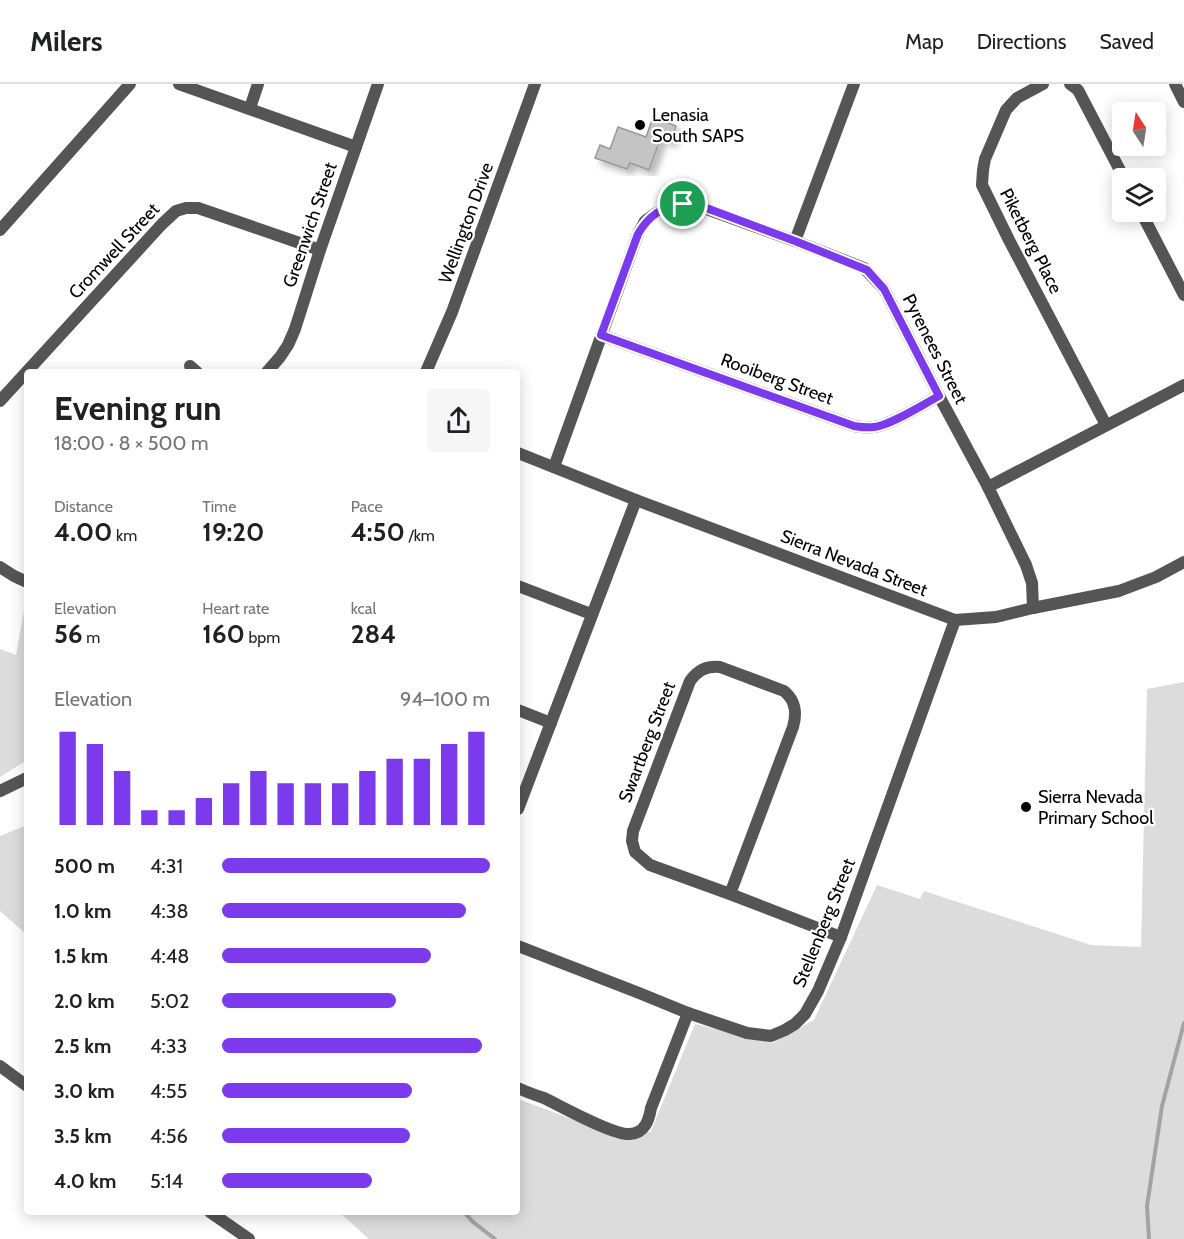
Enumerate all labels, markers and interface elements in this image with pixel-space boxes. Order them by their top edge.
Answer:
text: Milers [30,24,103,58]
text: Map [905,29,944,54]
text: Directions [977,29,1066,54]
text: Saved [1099,29,1154,54]
north arrow [1112,102,1166,156]
map controls [1112,102,1166,222]
place label: Lenasia South SAPS [652,104,744,147]
marker: Lenasia South SAPS [633,118,647,132]
street label: Wellington Drive [434,159,498,287]
street label: Greenwich Street [278,160,342,290]
button: layers [1112,168,1166,222]
pin [657,178,708,229]
street label: Piketberg Place [995,185,1067,297]
icon: arrive [666,187,699,220]
street label: Cromwell Street [64,199,164,303]
street label: Pyrenees Street [898,290,972,408]
street label: Rooiberg Street [718,348,836,410]
text: Evening run [54,388,221,428]
button: share [427,389,490,452]
text: 18:00 · 8 × 500 m [54,431,209,455]
text: Distance [54,497,113,516]
text: Time [202,497,236,516]
text: Pace [351,497,383,516]
text: 4.00 [54,516,112,548]
text: 19:20 [202,516,264,548]
text: 4:50 [351,516,405,548]
street label: Sierra Nevada Street [778,525,930,601]
text: km [112,526,137,545]
text: /km [405,526,435,545]
text: Elevation [54,599,117,618]
text: Heart rate [202,599,269,618]
text: kcal [351,599,376,618]
text: 56 [54,618,83,650]
text: 160 [202,618,245,650]
text: 284 [351,618,396,650]
text: m [83,628,100,647]
text: bpm [245,628,280,647]
street label: Swartberg Street [614,678,680,806]
text: Elevation [54,687,132,711]
text: 94–100 m [400,687,490,711]
place label: Sierra Nevada Primary School [1038,786,1154,829]
marker: Sierra Nevada Primary School [1019,800,1033,814]
text: 500 m [54,854,115,878]
text: 4:31 [150,854,183,878]
street label: Stellenberg Street [788,855,860,991]
text: 1.0 km [54,899,111,923]
text: 4:38 [150,899,189,923]
text: 1.5 km [54,944,108,968]
text: 4:48 [150,944,189,968]
text: 2.0 km [54,989,115,1013]
text: 5:02 [150,989,189,1013]
text: 2.5 km [54,1034,111,1058]
text: 4:33 [150,1034,187,1058]
text: 3.0 km [54,1079,115,1103]
text: 4:55 [150,1079,187,1103]
text: 3.5 km [54,1124,112,1148]
text: 4:56 [150,1124,188,1148]
text: 4.0 km [54,1169,116,1193]
text: 5:14 [150,1169,183,1193]

